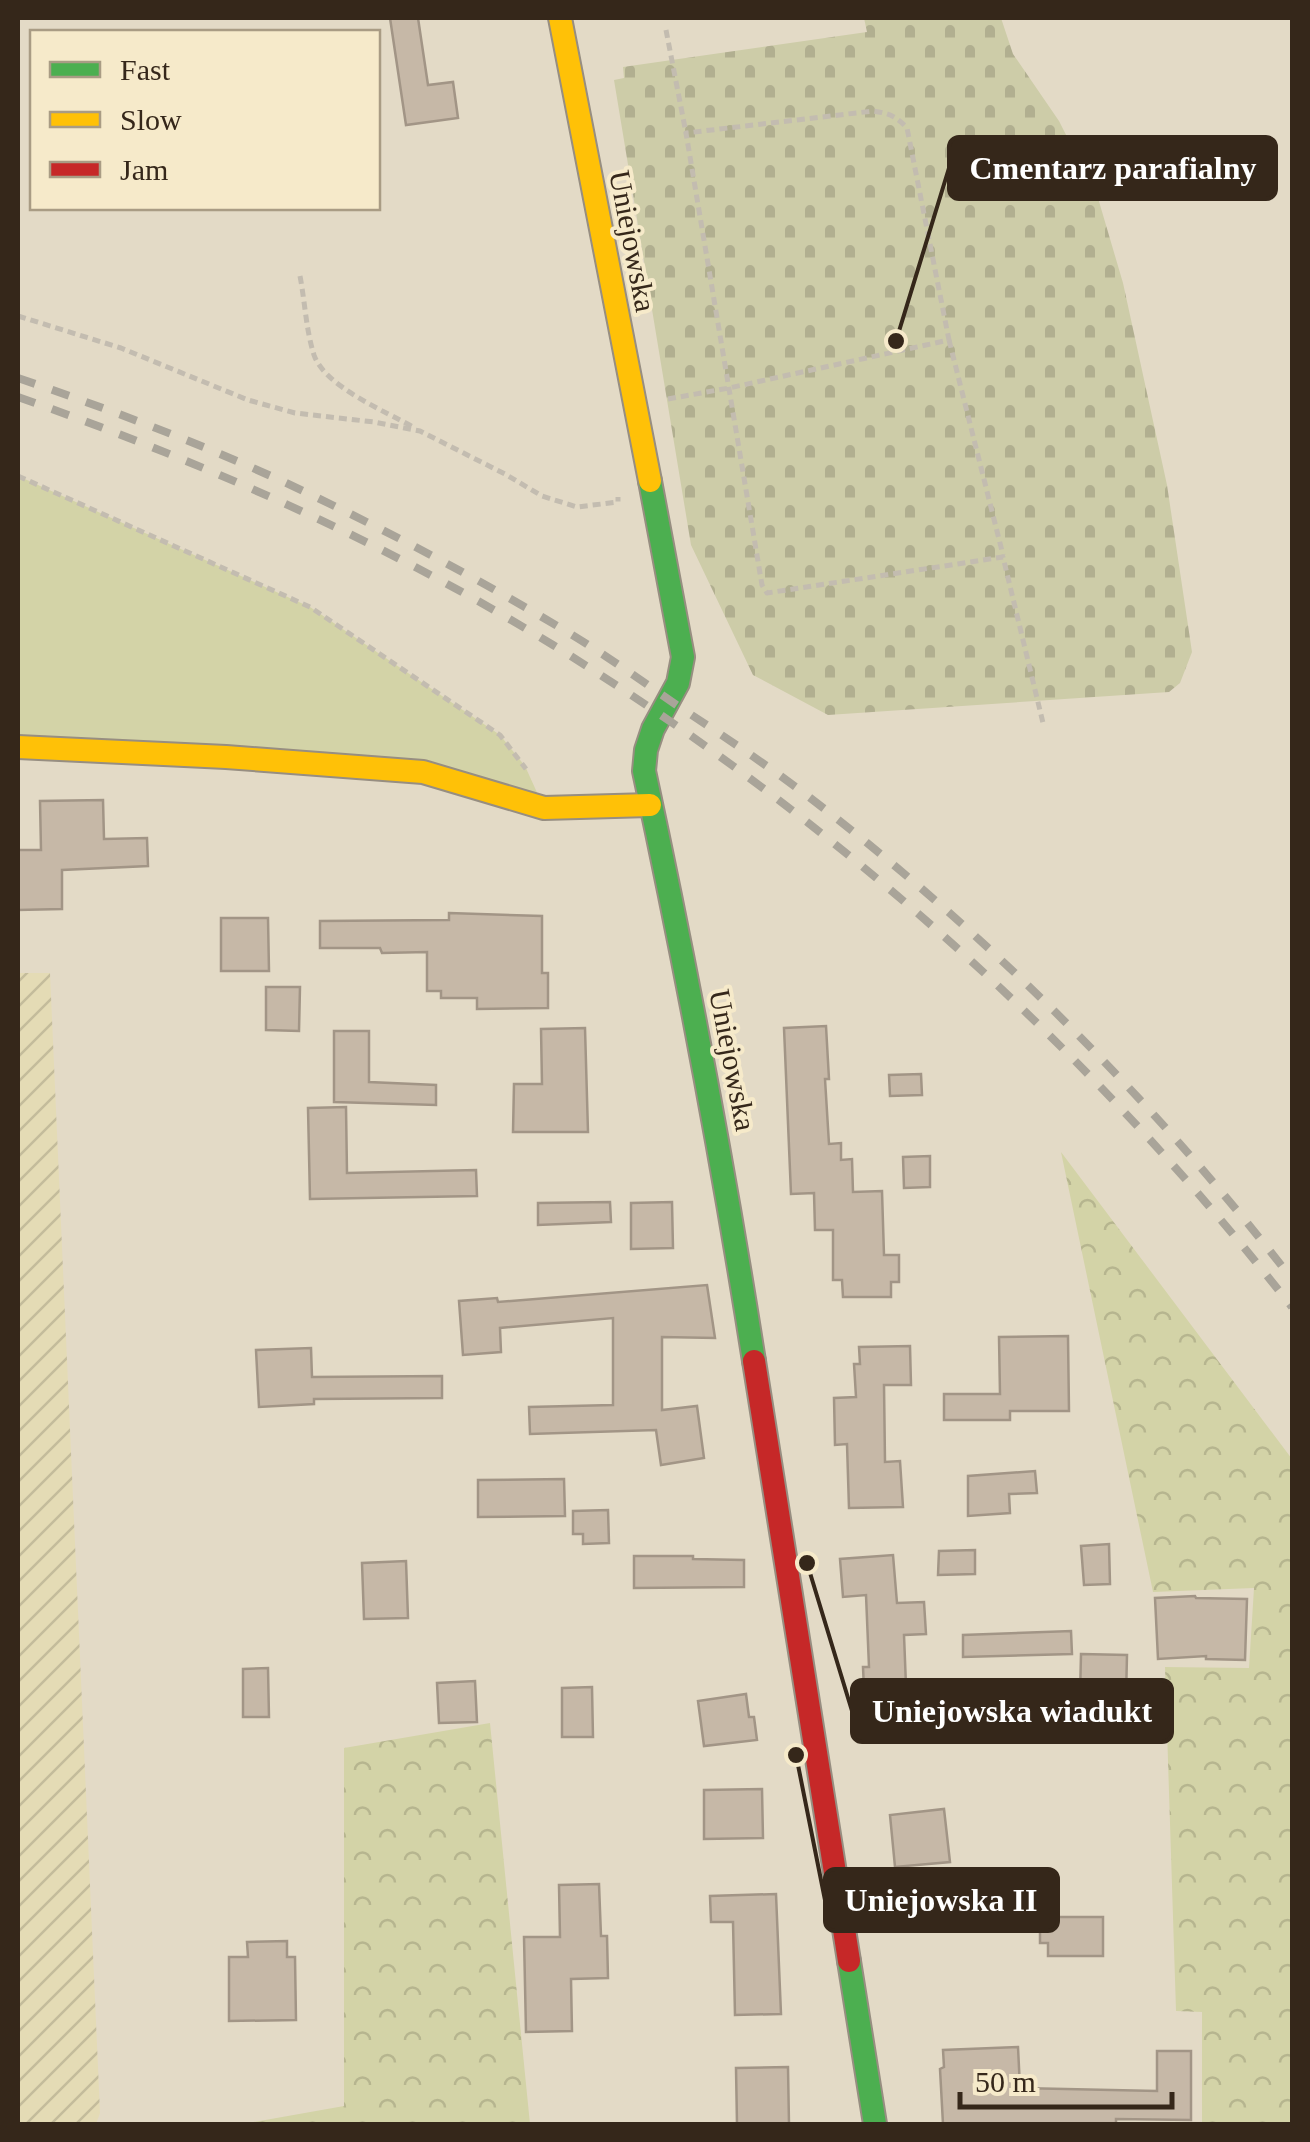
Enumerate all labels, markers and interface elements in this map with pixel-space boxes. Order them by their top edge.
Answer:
legend [30,30,380,210]
text: Fast [120,53,171,86]
text: Slow [120,103,182,136]
callout: Cmentarz parafialny [949,137,1276,199]
text: Cmentarz parafialny [969,150,1257,186]
text: Jam [120,153,168,186]
street label: Uniejowska [603,168,663,314]
street label: Uniejowska [703,987,763,1133]
callout: Uniejowska wiadukt [852,1680,1172,1742]
text: Uniejowska wiadukt [872,1693,1152,1729]
callout: Uniejowska II [825,1869,1058,1931]
text: Uniejowska II [845,1882,1037,1918]
scale bar [960,2047,1172,2109]
text: 50 m [975,2065,1036,2098]

